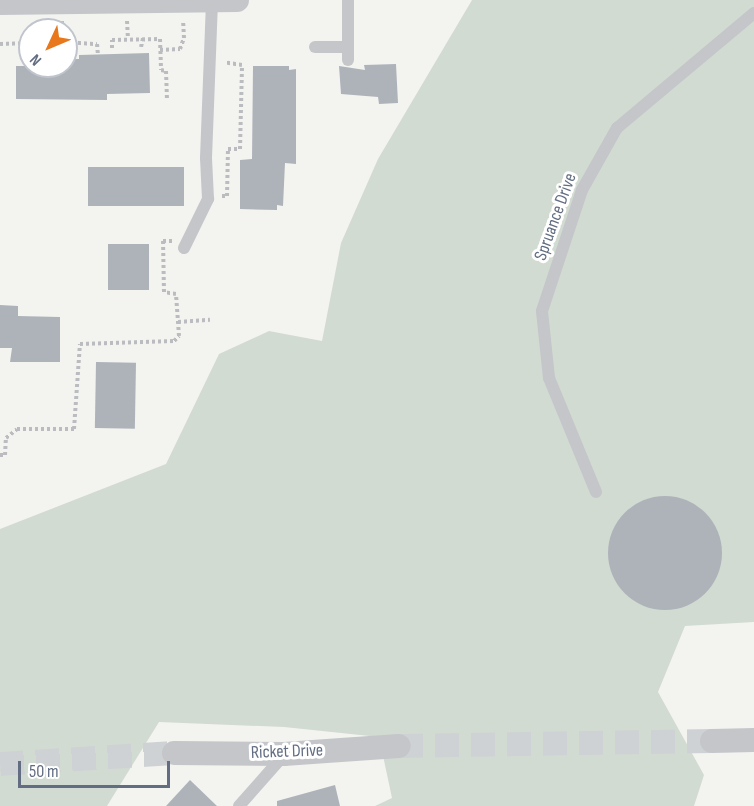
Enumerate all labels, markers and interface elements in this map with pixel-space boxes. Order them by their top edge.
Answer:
north arrow [18,18,78,78]
text: N [26,50,46,69]
street label: Spruance Drive [530,170,582,264]
street label: Ricket Drive [250,740,324,764]
scale bar [21,749,172,787]
text: 50 m [29,761,59,782]

